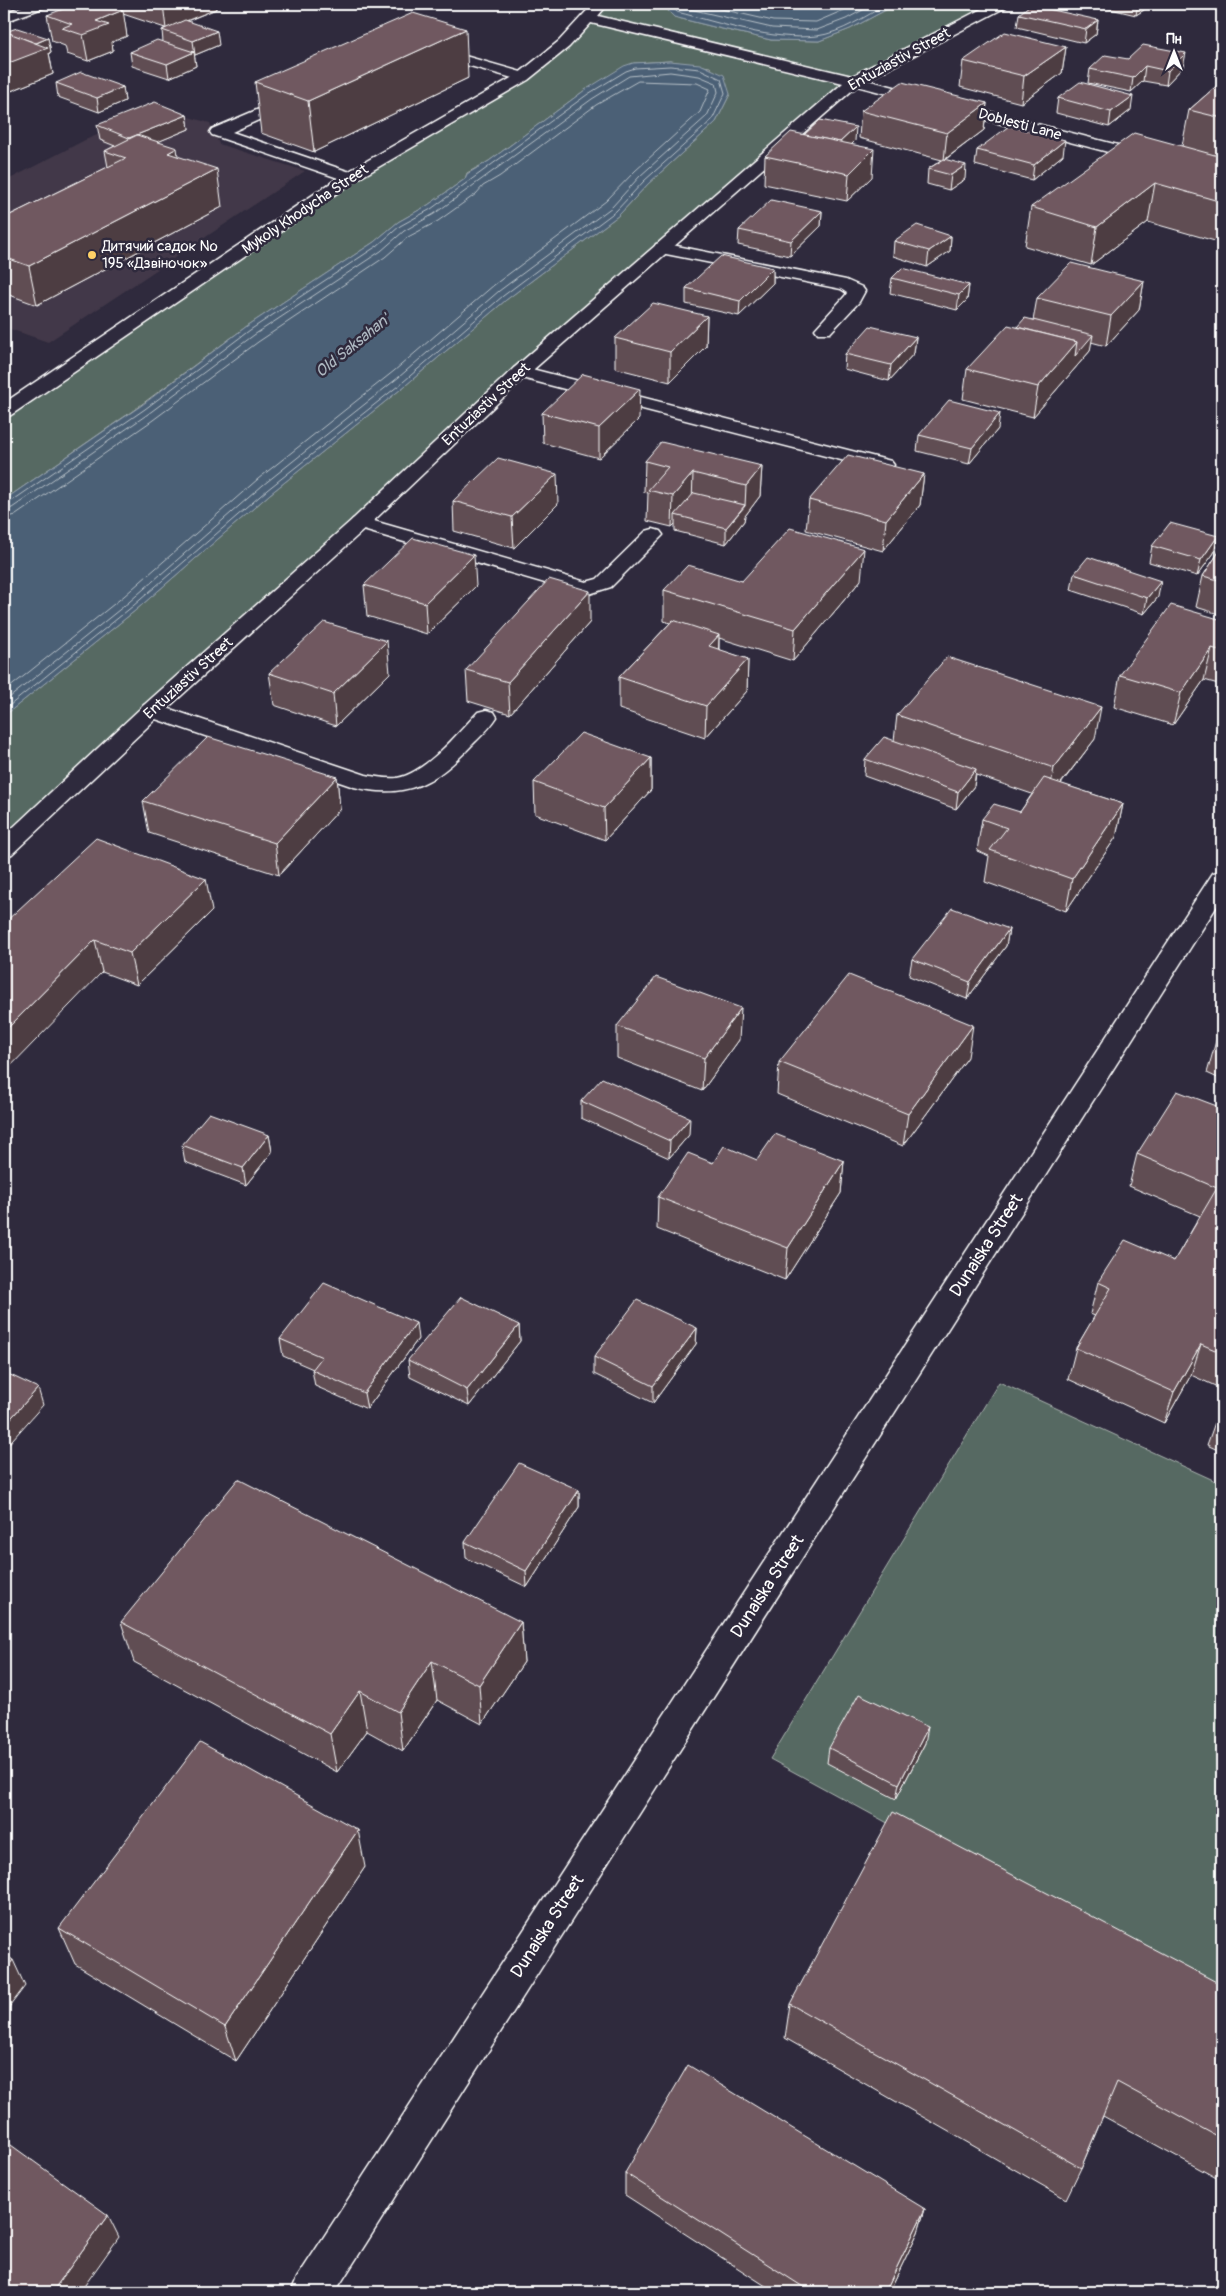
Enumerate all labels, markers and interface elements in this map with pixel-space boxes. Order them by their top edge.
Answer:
street label: Entuziastiv Street [845,23,954,95]
north arrow [1148,28,1198,78]
text: Пн [1166,31,1182,48]
street label: Doblesti Lane [976,104,1064,145]
street label: Mykoly Khodycha Street [239,160,373,259]
place label: Дитячий садок № 195 «Дзвіночок» [101,237,218,273]
marker: Дитячий садок № 195 «Дзвіночок» [86,249,98,261]
water label: Old Saksahan' [311,309,395,382]
street label: Entuziastiv Street [438,358,535,450]
street label: Entuziastiv Street [140,633,238,723]
street label: Dunaiska Street [945,1189,1029,1301]
street label: Dunaiska Street [726,1530,810,1642]
street label: Dunaiska Street [506,1870,590,1982]

